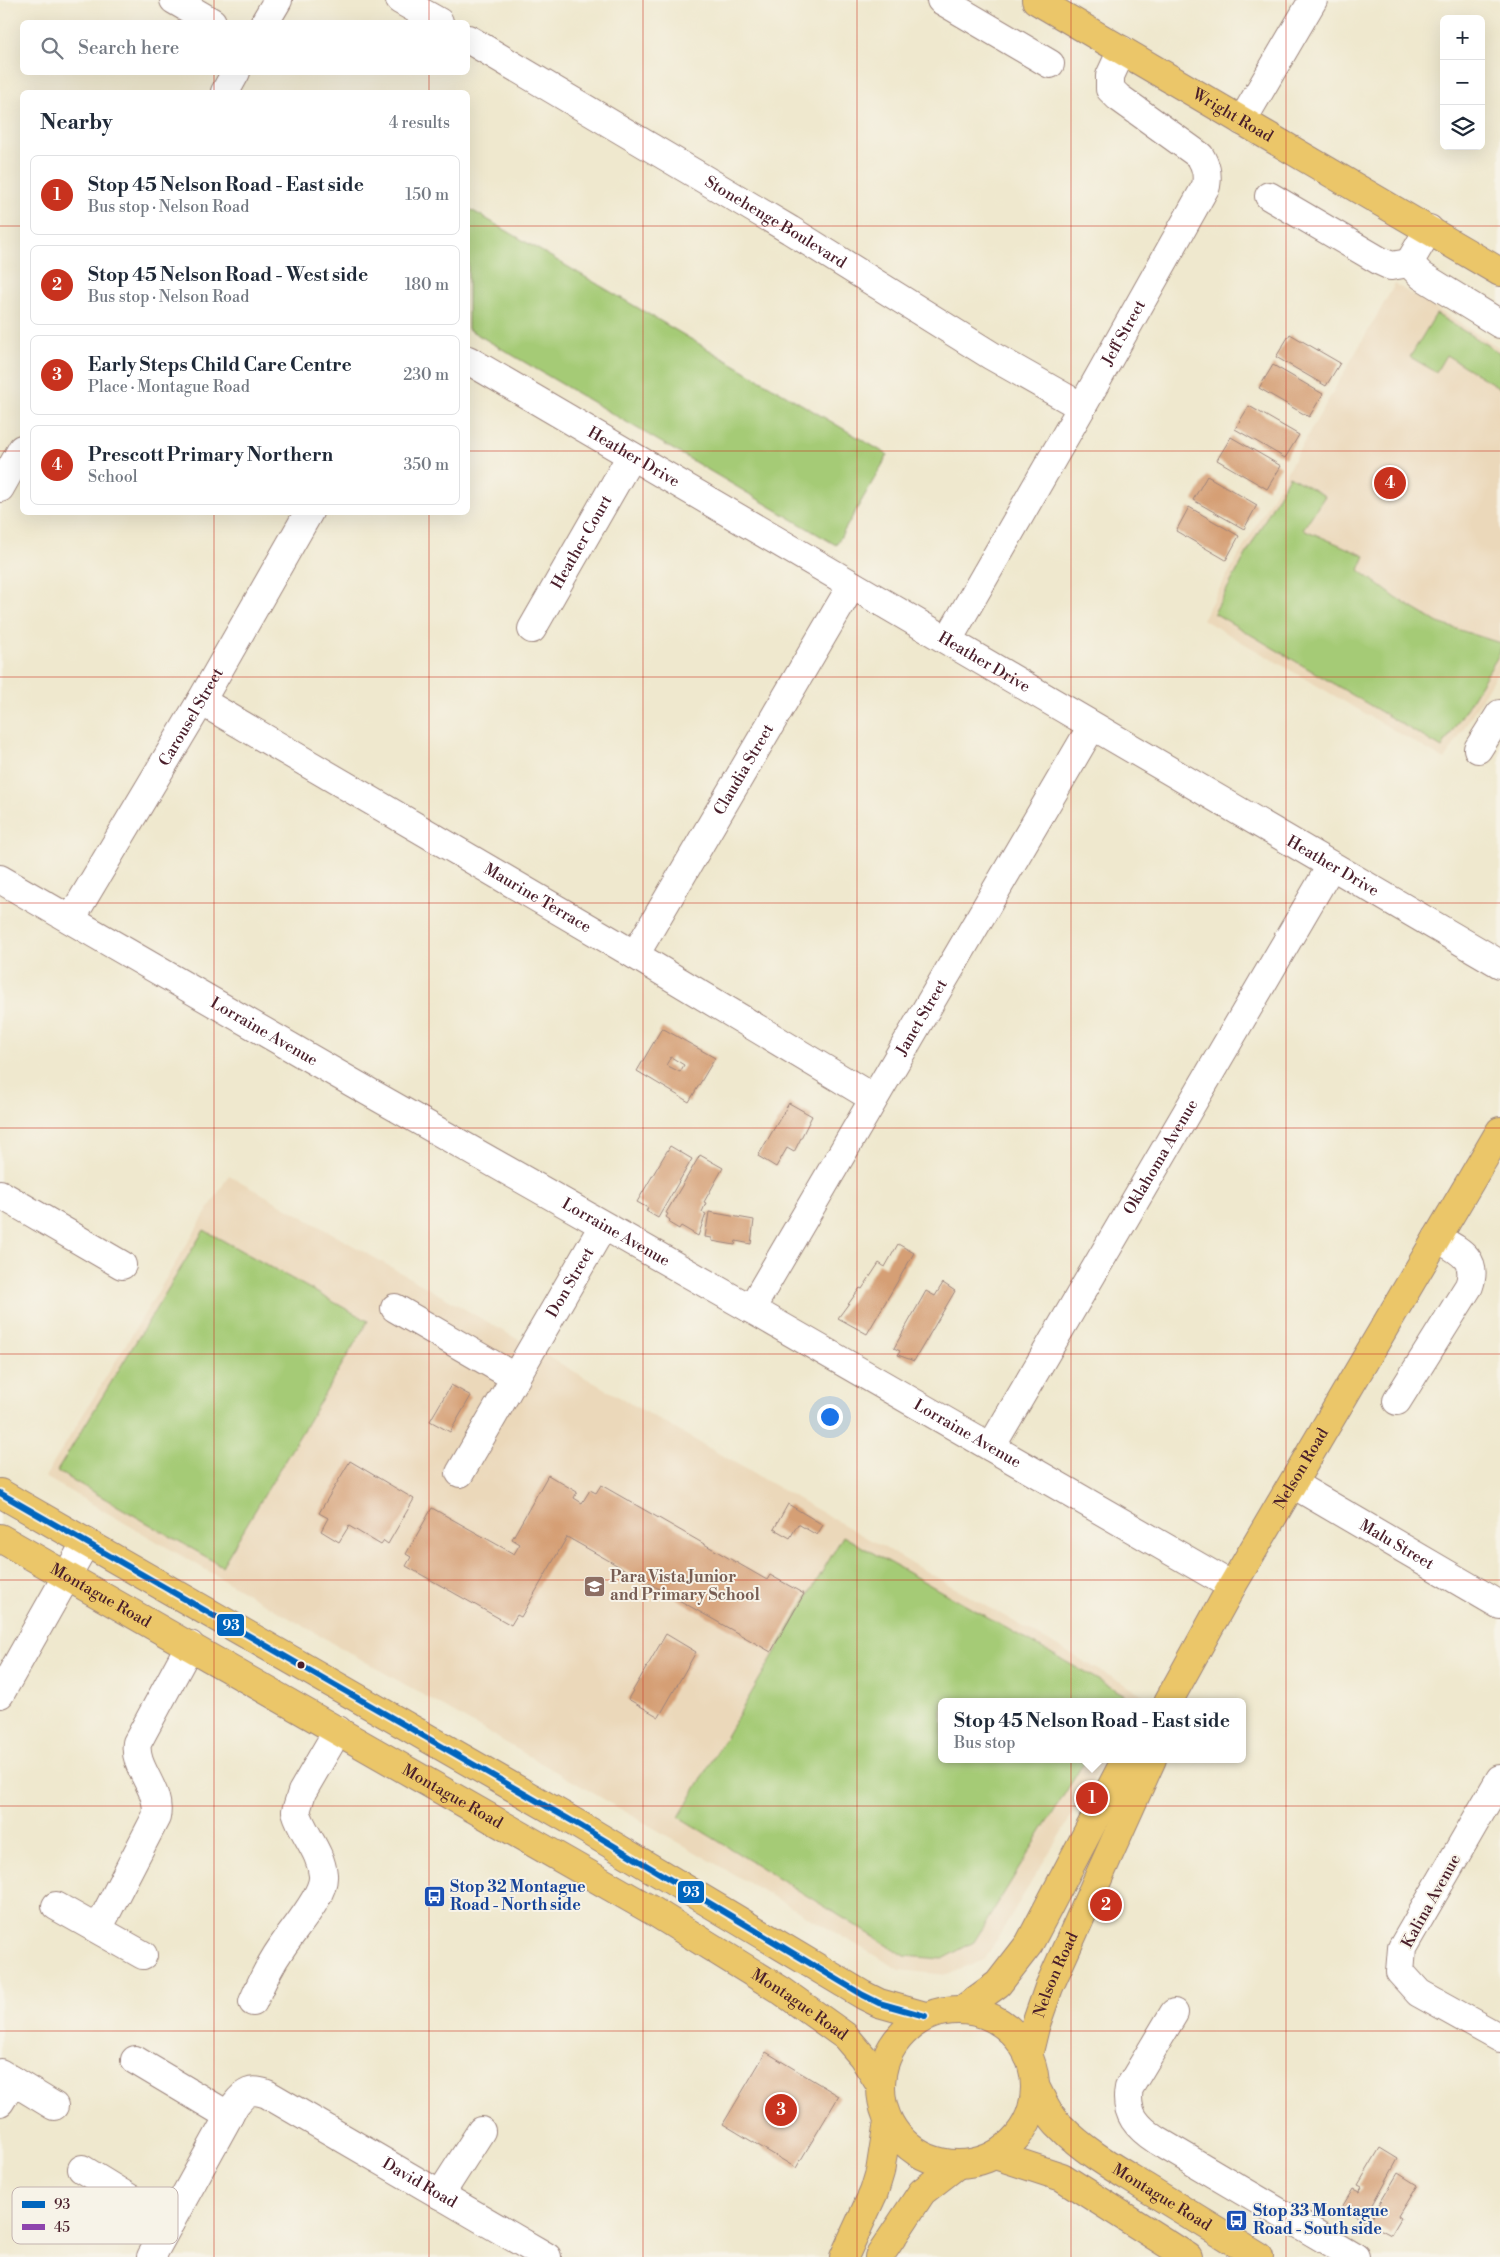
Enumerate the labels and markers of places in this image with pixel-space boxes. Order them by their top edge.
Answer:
pin: 4 [1374,464,1406,502]
place label: Para Vista Junior and Primary School [610,1567,760,1605]
school or university icon: Para Vista Junior and Primary School [582,1574,606,1598]
unlabelled marker [296,1660,306,1670]
pin: 1 [1076,1779,1108,1817]
place label: Stop 32 Montague Road - North side [450,1877,586,1915]
bus stop icon: Stop 32 Montague Road - North side [422,1884,446,1908]
pin: 2 [1090,1886,1122,1924]
pin: 3 [765,2091,797,2129]
place label: Stop 33 Montague Road - South side [1253,2201,1389,2239]
bus stop icon: Stop 33 Montague Road - South side [1225,2208,1249,2232]

